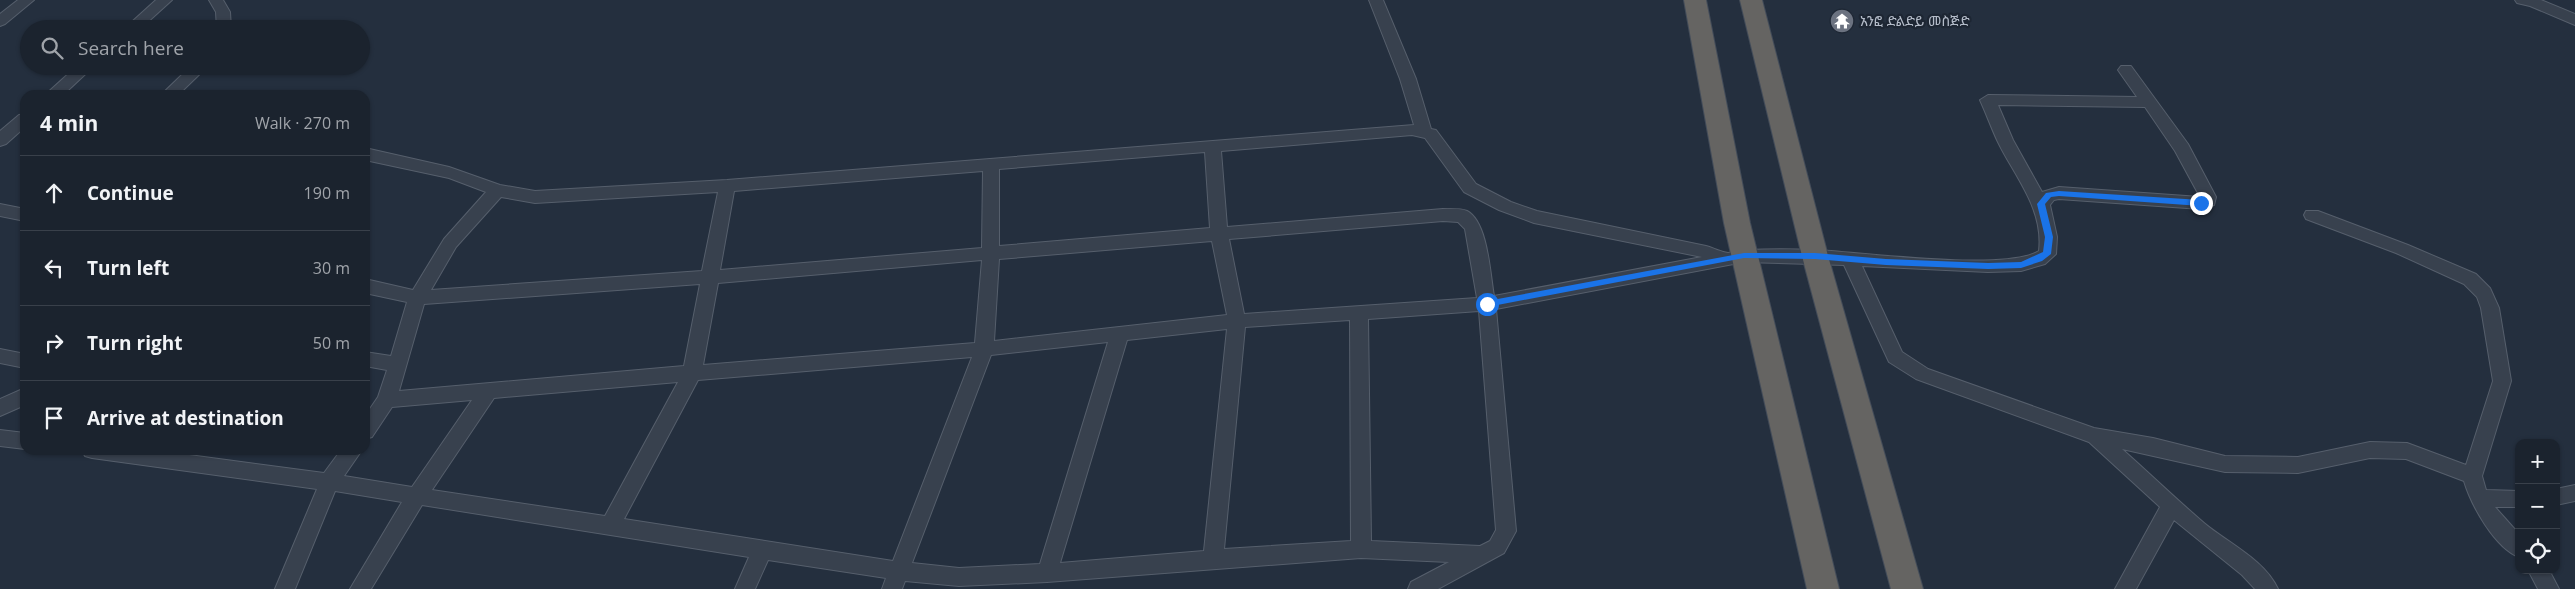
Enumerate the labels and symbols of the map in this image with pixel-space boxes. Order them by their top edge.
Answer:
temple icon: አንፎ ድልድይ መስጅድ [1829,8,1855,34]
place label: አንፎ ድልድይ መስጅድ [1860,11,1970,30]
route end [2190,192,2213,215]
route start [1476,293,1499,316]

